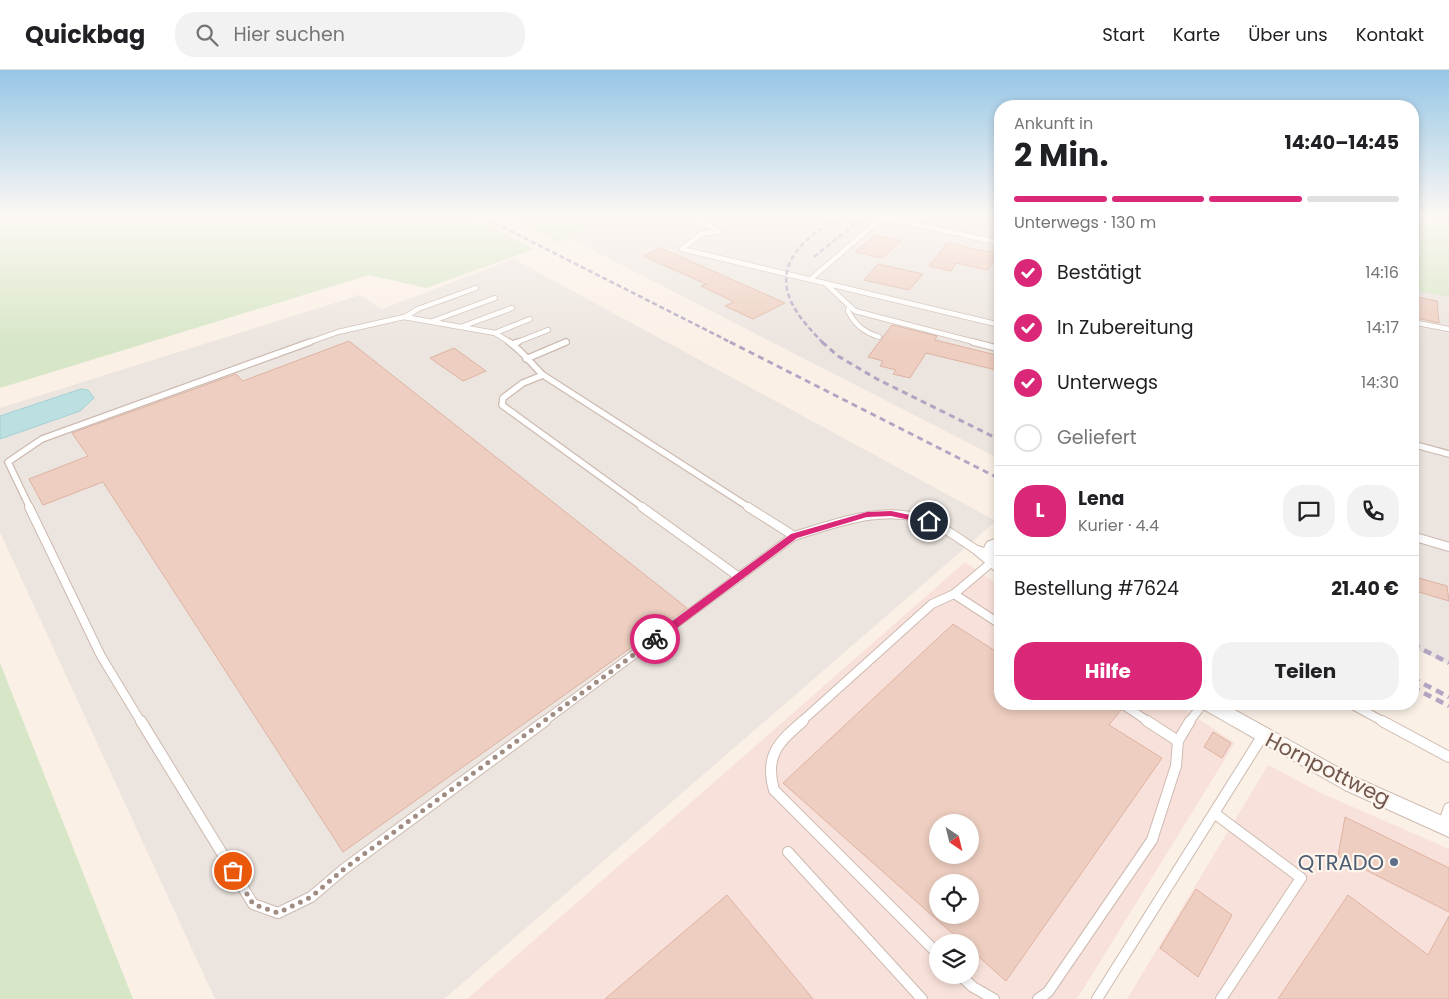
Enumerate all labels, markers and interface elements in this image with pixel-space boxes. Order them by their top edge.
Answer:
search box [175,12,525,57]
text: Quickbag [25,18,145,51]
icon: search [193,21,221,49]
text: Hier suchen [233,21,345,48]
text: Start [1102,22,1145,47]
text: Karte [1173,22,1220,47]
text: Über uns [1248,22,1328,47]
text: Kontakt [1356,22,1424,47]
text: Ankunft in [1014,112,1093,135]
text: 14:40–14:45 [1285,129,1399,156]
text: 2 Min. [1014,132,1108,177]
text: Unterwegs · 130 m [1014,211,1156,234]
icon: check [1014,259,1042,287]
text: Bestätigt [1057,259,1141,286]
text: 14:16 [1365,261,1399,284]
icon: check [1014,314,1042,342]
text: In Zubereitung [1057,314,1194,341]
text: 14:17 [1367,316,1399,339]
icon: check [1014,369,1042,397]
text: Unterwegs [1057,369,1158,396]
text: 14:30 [1361,371,1399,394]
text: Geliefert [1057,424,1137,451]
text: Lena [1078,485,1124,512]
button: chat [1283,485,1335,537]
button: phone [1347,485,1399,537]
text: L [1035,497,1045,524]
pin [908,500,950,542]
icon: home [915,507,943,535]
text: Kurier · 4.4 [1078,514,1159,537]
text: Bestellung #7624 [1014,575,1179,602]
text: 21.40 € [1331,575,1399,602]
courier [630,614,680,664]
icon: bike [641,625,669,653]
button: Hilfe [1014,642,1202,700]
button: Teilen [1212,642,1399,700]
street label: Hornpottweg [1261,725,1395,813]
north arrow [929,814,979,864]
map controls [929,814,979,984]
place label: QTRADO [1298,848,1384,877]
pin [212,850,254,892]
marker: QTRADO [1388,856,1400,868]
icon: bag [219,857,247,885]
button: locate [929,874,979,924]
button: layers [929,934,979,984]

